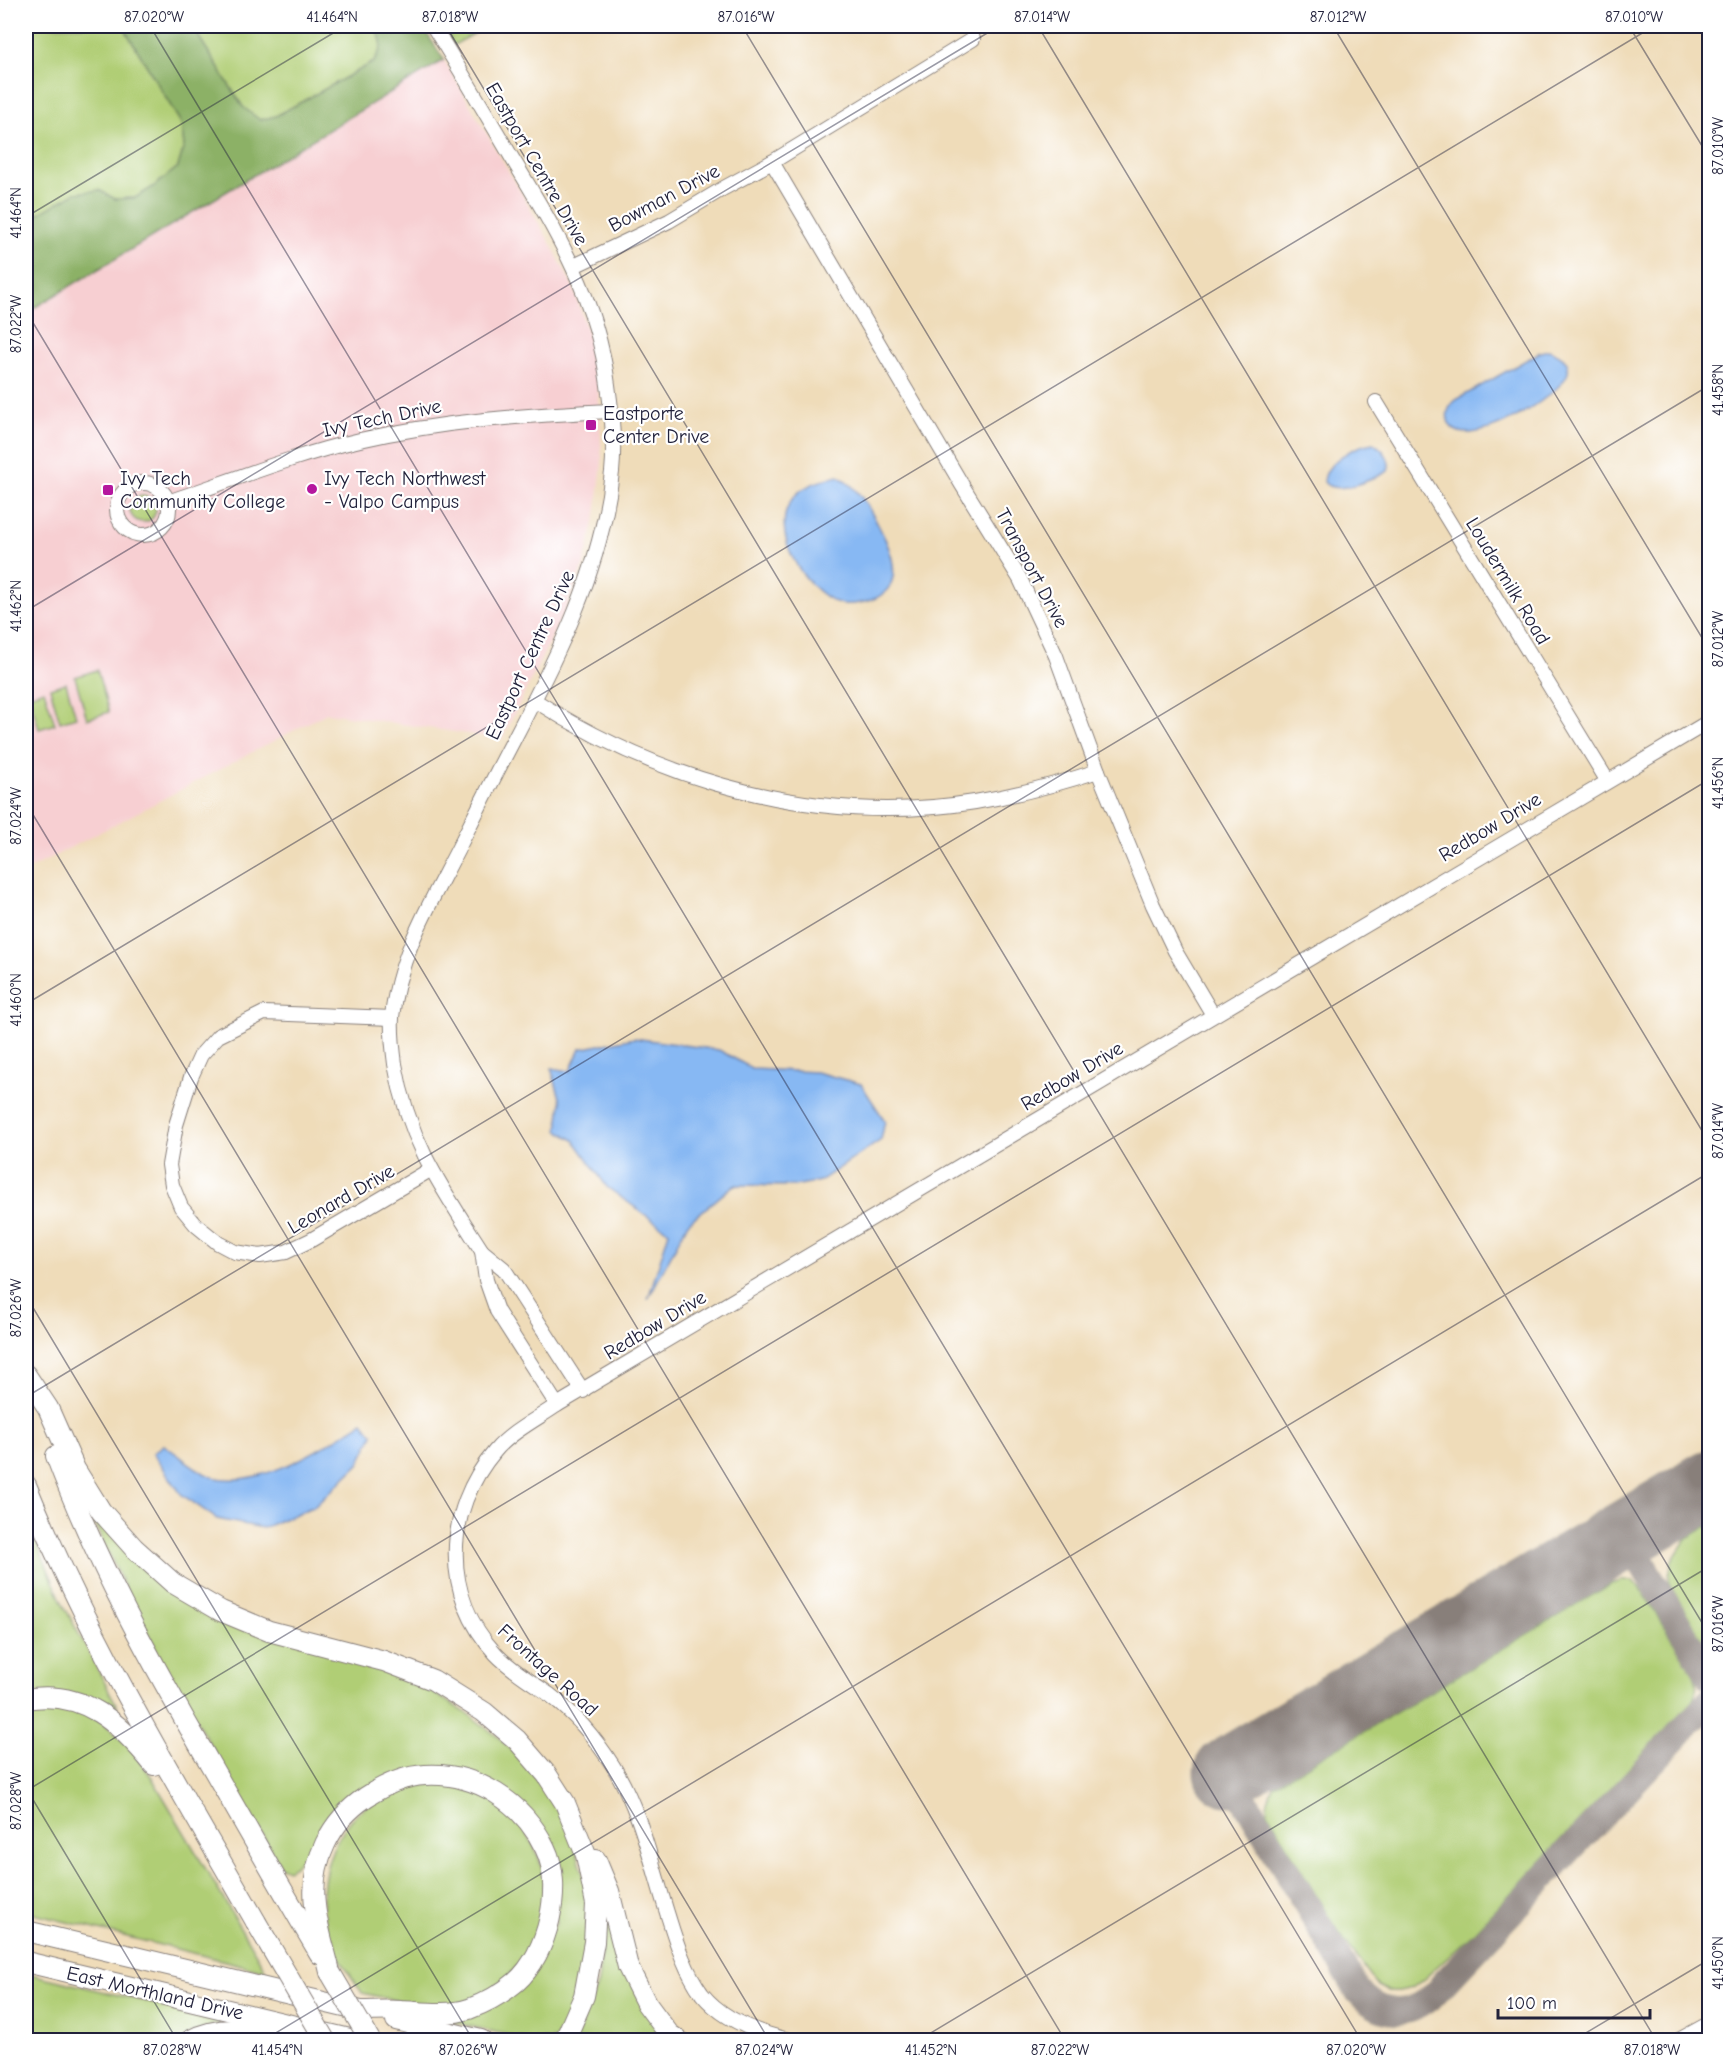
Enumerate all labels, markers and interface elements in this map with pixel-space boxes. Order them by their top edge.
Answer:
text: 87.020°W [124,8,184,26]
text: 41.464°N [306,8,358,26]
text: 87.018°W [422,8,478,26]
text: 87.016°W [717,8,775,26]
text: 87.014°W [1014,8,1070,26]
text: 87.012°W [1310,8,1366,26]
text: 87.010°W [1605,8,1663,26]
street label: Eastport Centre Drive [481,78,593,250]
text: 87.010°W [1709,117,1727,175]
street label: Bowman Drive [605,159,723,237]
text: 41.464°N [7,187,25,239]
text: 87.022°W [7,295,25,353]
text: 41.458°N [1709,364,1727,416]
street label: Ivy Tech Drive [321,394,443,442]
place label: Eastporte Center Drive [603,402,709,448]
marker: Eastporte Center Drive [584,418,598,432]
place label: Ivy Tech Community College [120,467,285,513]
place label: Ivy Tech Northwest - Valpo Campus [324,467,487,513]
marker: Ivy Tech Northwest - Valpo Campus [305,482,319,496]
marker: Ivy Tech Community College [101,483,115,497]
street label: Transport Drive [991,504,1073,632]
street label: Loudermilk Road [1461,513,1555,649]
street label: Eastport Centre Drive [481,567,579,743]
text: 41.462°N [7,580,25,632]
text: 87.012°W [1709,611,1727,667]
text: 41.456°N [1709,757,1727,809]
text: 87.024°W [7,787,25,845]
street label: Redbow Drive [1435,787,1545,867]
text: 41.460°N [7,973,25,1027]
street label: Redbow Drive [1017,1036,1127,1116]
text: 87.014°W [1709,1103,1727,1159]
street label: Leonard Drive [284,1159,398,1239]
text: 87.026°W [7,1279,25,1337]
street label: Redbow Drive [600,1285,710,1365]
text: 87.016°W [1709,1595,1727,1653]
street label: Frontage Road [493,1619,603,1721]
text: 87.028°W [7,1772,25,1830]
text: 41.450°N [1709,1936,1727,1990]
street label: East Morthland Drive [64,1961,246,2025]
scale bar [1498,1982,1650,2020]
text: 100 m [1507,1993,1557,2014]
text: 87.028°W [143,2041,201,2059]
text: 41.454°N [251,2041,303,2059]
text: 87.026°W [439,2041,497,2059]
text: 87.024°W [735,2041,793,2059]
text: 41.452°N [905,2041,957,2059]
text: 87.022°W [1031,2041,1089,2059]
text: 87.020°W [1326,2041,1386,2059]
text: 87.018°W [1624,2041,1680,2059]

